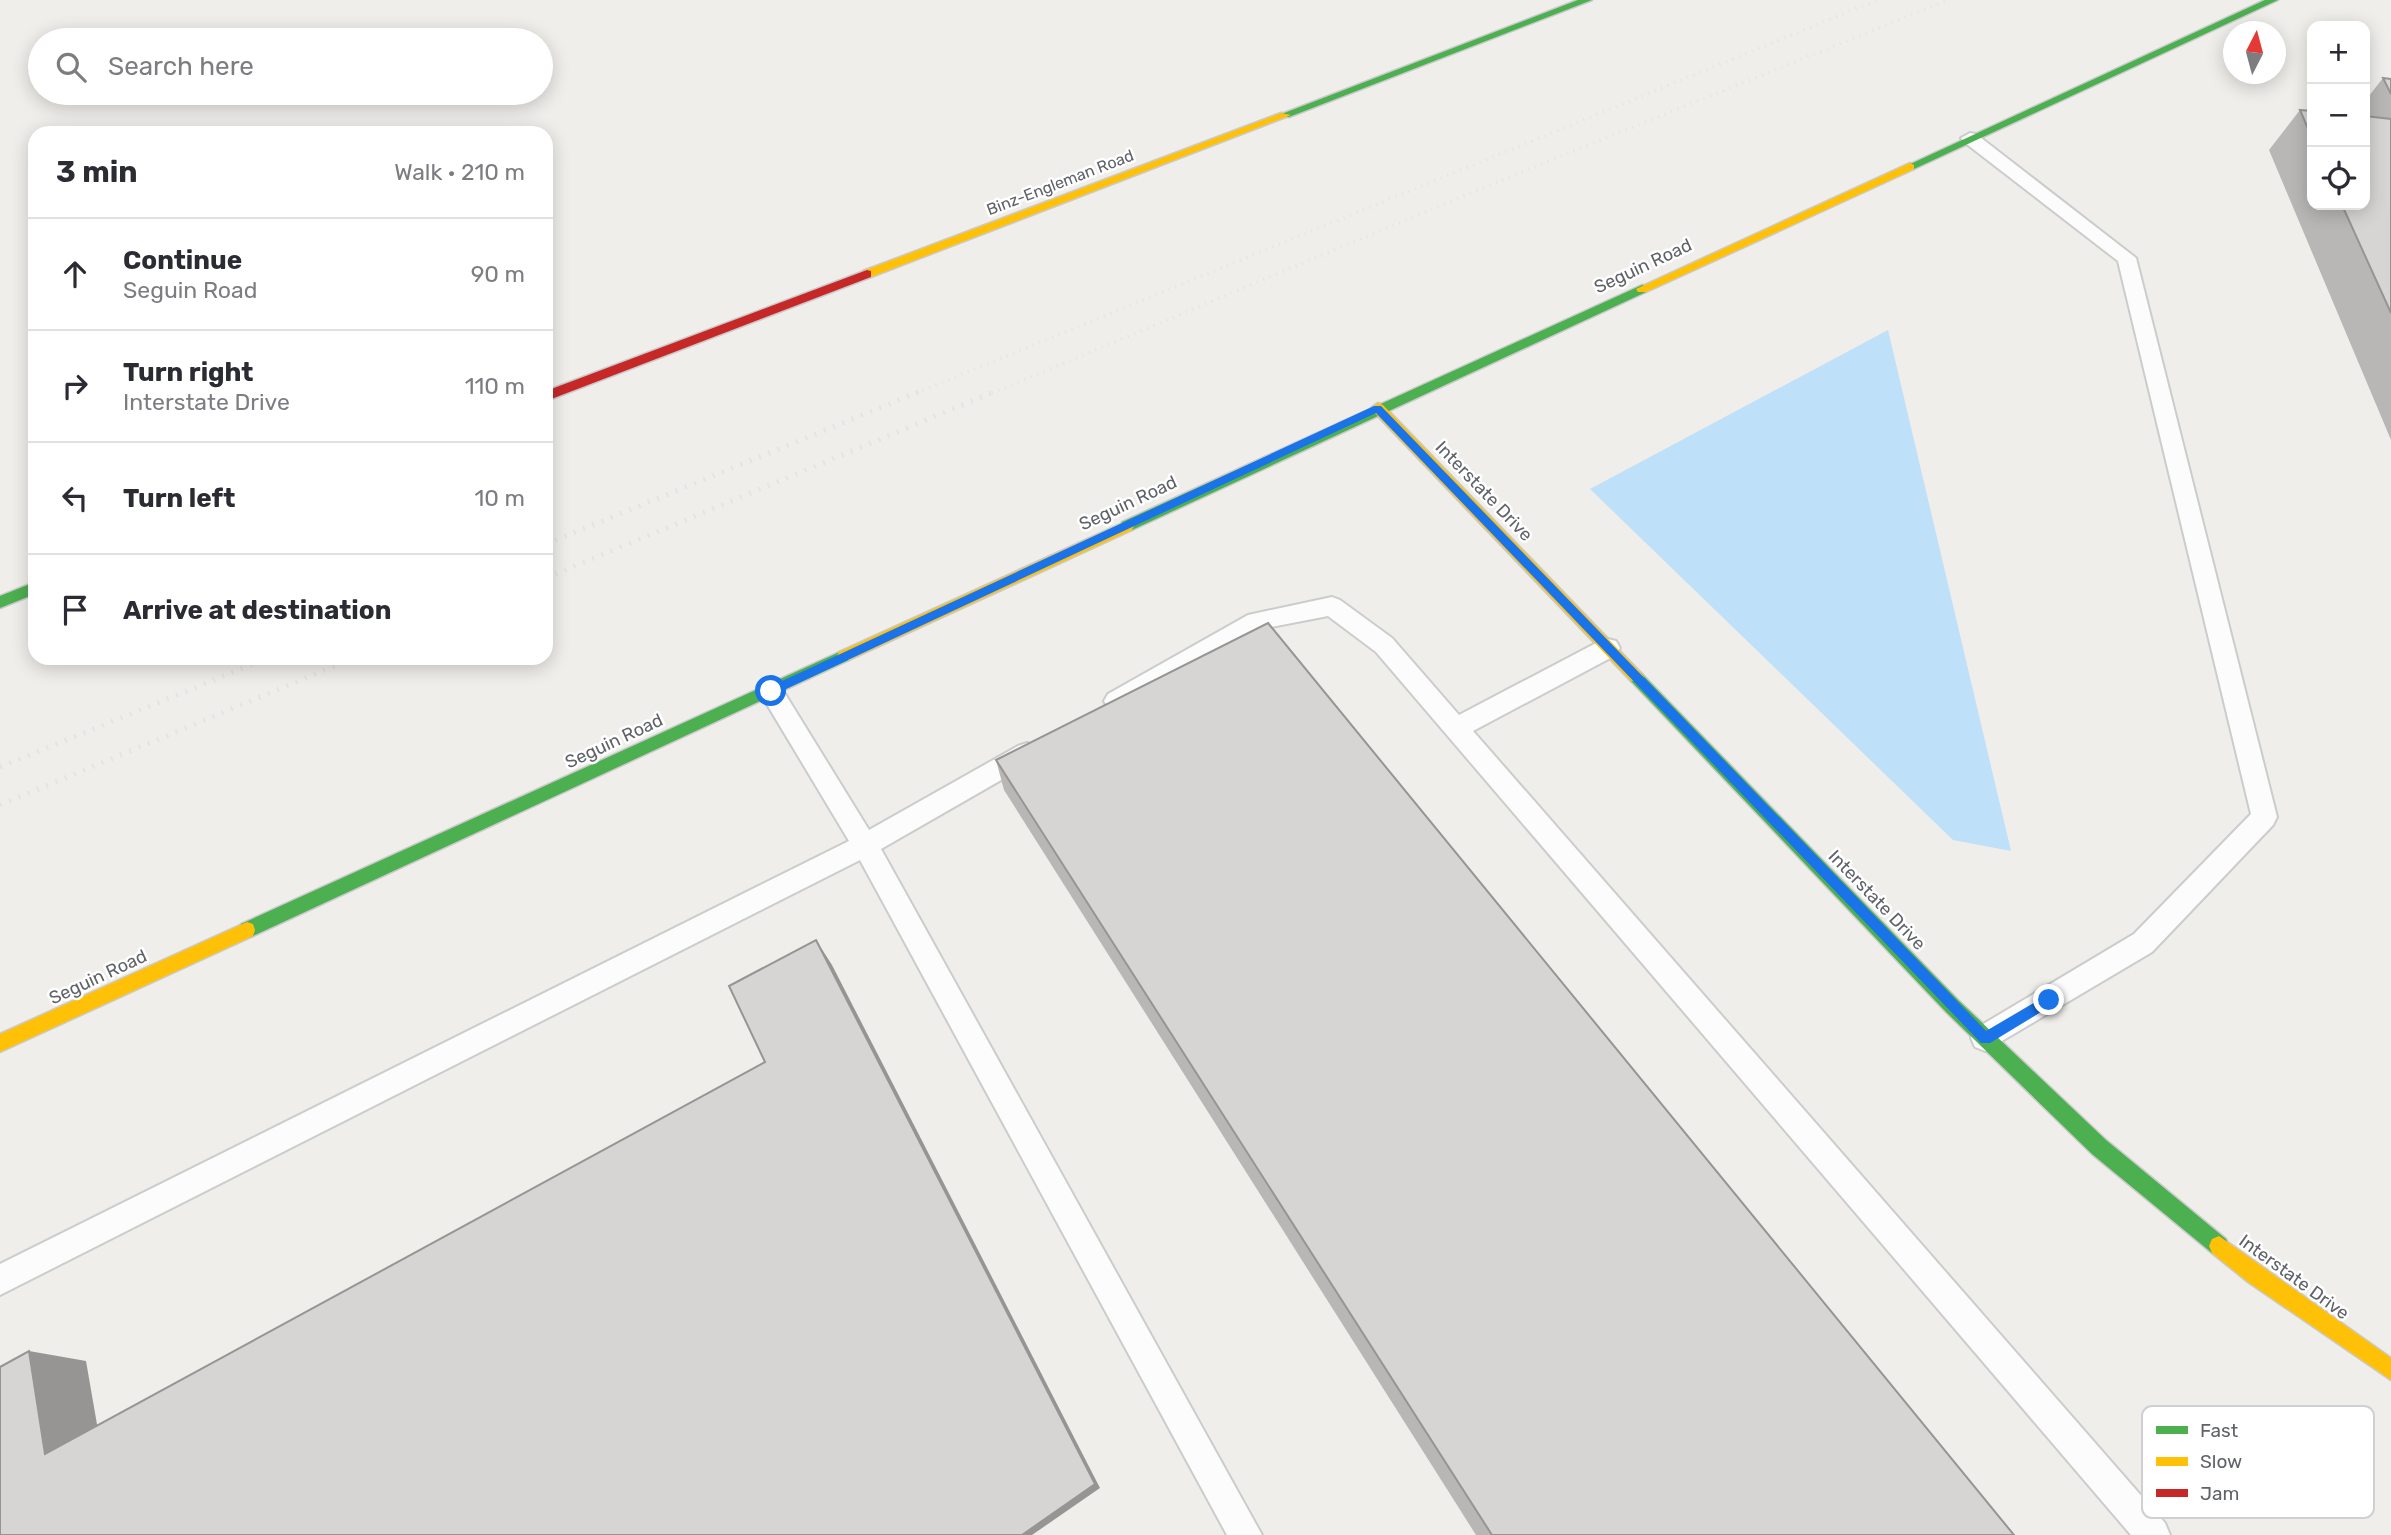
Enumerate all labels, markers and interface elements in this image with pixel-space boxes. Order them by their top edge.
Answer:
north arrow [2223,21,2286,84]
map controls [2307,21,2370,210]
button: + [2307,21,2370,84]
search box [28,28,553,105]
icon: search [52,48,90,86]
text: Search here [108,51,254,82]
button: − [2307,84,2370,147]
street label: Binz-Engleman Road [984,146,1136,219]
button: locate [2307,147,2370,210]
text: 3 min [56,154,138,190]
text: Walk · 210 m [394,158,525,186]
street label: Seguin Road [1591,234,1695,298]
text: Continue [123,245,242,276]
icon: ahead [56,255,94,293]
text: 90 m [471,260,525,288]
text: Seguin Road [123,276,257,304]
text: Turn right [123,357,253,388]
icon: right [56,367,94,405]
text: 110 m [465,372,525,400]
text: Interstate Drive [123,388,290,416]
street label: Interstate Drive [1431,436,1537,546]
street label: Seguin Road [1076,471,1180,535]
icon: left [56,479,94,517]
text: Turn left [123,483,235,514]
text: 10 m [474,484,525,512]
icon: arrive [56,591,94,629]
text: Arrive at destination [123,595,391,626]
route start [755,675,786,706]
street label: Seguin Road [562,709,666,773]
street label: Interstate Drive [1824,845,1930,955]
street label: Seguin Road [46,945,150,1009]
route end [2033,984,2064,1015]
street label: Interstate Drive [2235,1230,2353,1324]
legend [2142,1406,2374,1518]
text: Fast [2200,1419,2239,1442]
text: Slow [2200,1450,2242,1473]
text: Jam [2200,1482,2239,1505]

